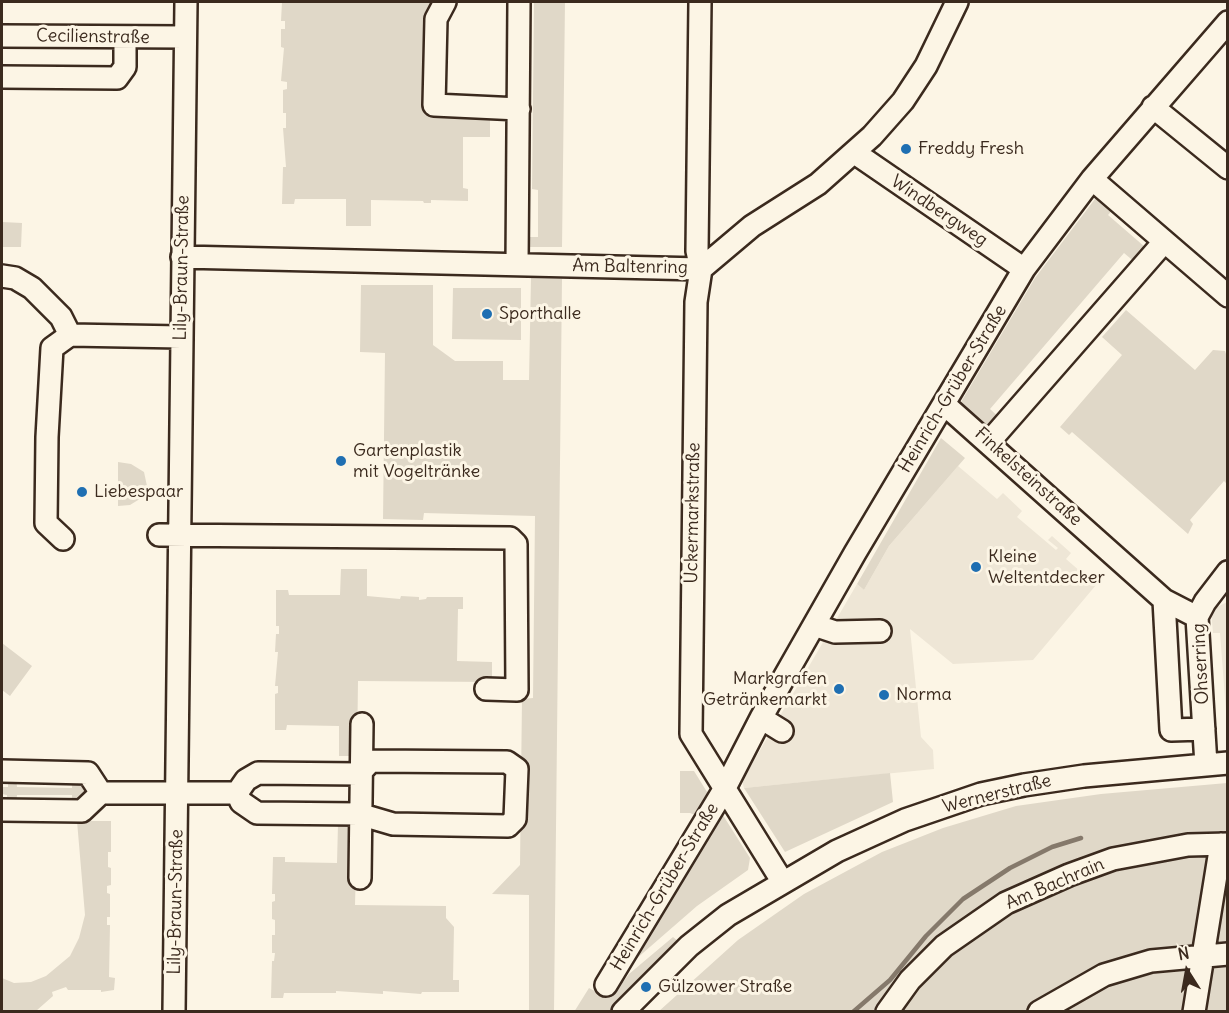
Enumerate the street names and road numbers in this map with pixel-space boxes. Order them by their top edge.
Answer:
street label: Cecilienstraße [36,25,150,49]
street label: Windbergweg [886,171,992,251]
street label: Lily-Braun-Straße [170,195,194,341]
street label: Am Baltenring [572,255,688,279]
street label: Heinrich-Grüber-Straße [894,301,1012,477]
street label: Finkelsteinstraße [970,423,1086,531]
street label: Uckermarkstraße [681,442,705,584]
street label: Ohserring [1188,623,1214,705]
street label: Wernerstraße [940,770,1054,818]
street label: Heinrich-Grüber-Straße [606,799,724,975]
street label: Lily-Braun-Straße [164,829,188,975]
street label: Am Bachrain [1002,854,1108,914]

